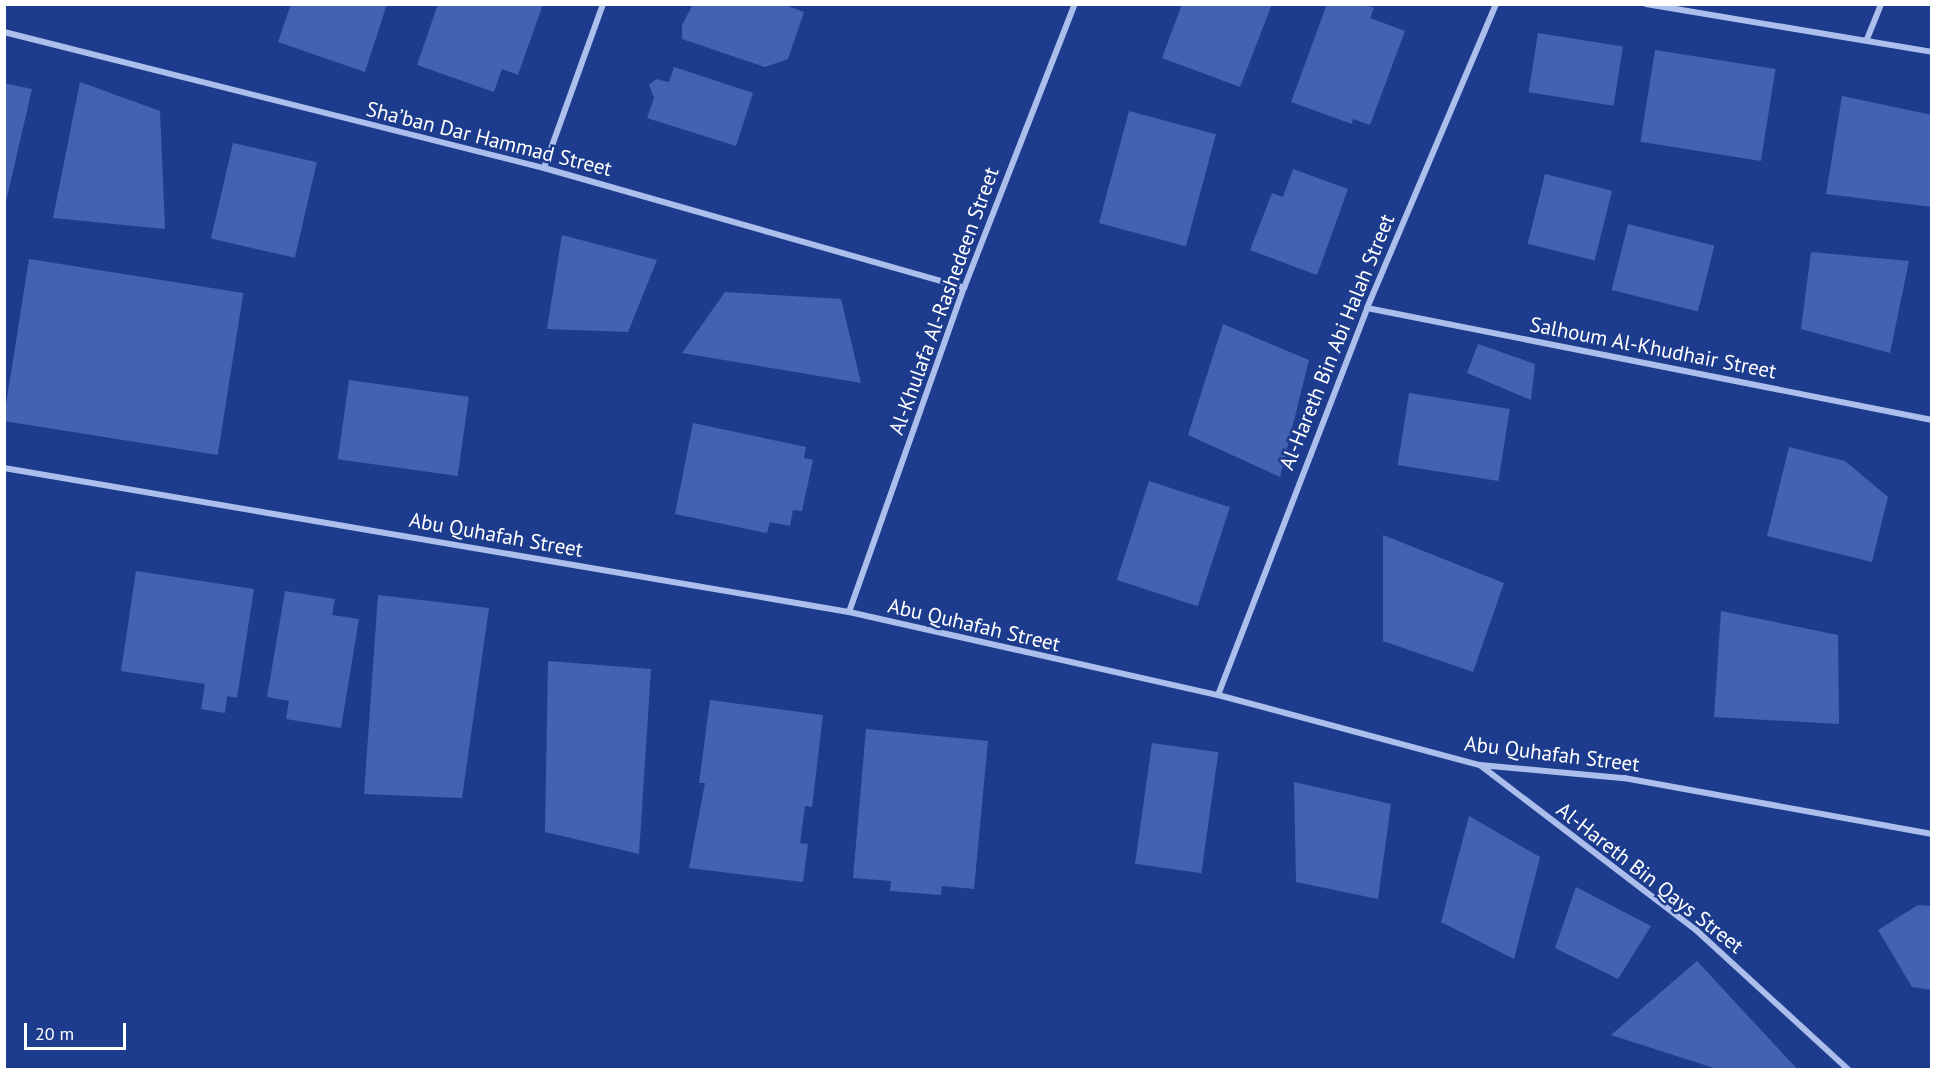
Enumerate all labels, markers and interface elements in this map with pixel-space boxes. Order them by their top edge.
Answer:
street label: Sha’ban Dar Hammad Street [364,96,614,182]
street label: Al-Khulafa Al-Rashedeen Street [884,163,1004,439]
street label: Al-Hareth Bin Abi Halah Street [1274,210,1400,474]
street label: Salhoum Al-Khudhair Street [1527,312,1779,384]
street label: Abu Quhafah Street [407,507,585,563]
street label: Abu Quhafah Street [885,593,1063,657]
street label: Abu Quhafah Street [1463,731,1641,777]
street label: Al-Hareth Bin Qays Street [1552,797,1748,959]
scale bar [27,1011,129,1049]
text: 20 m [35,1022,74,1045]

